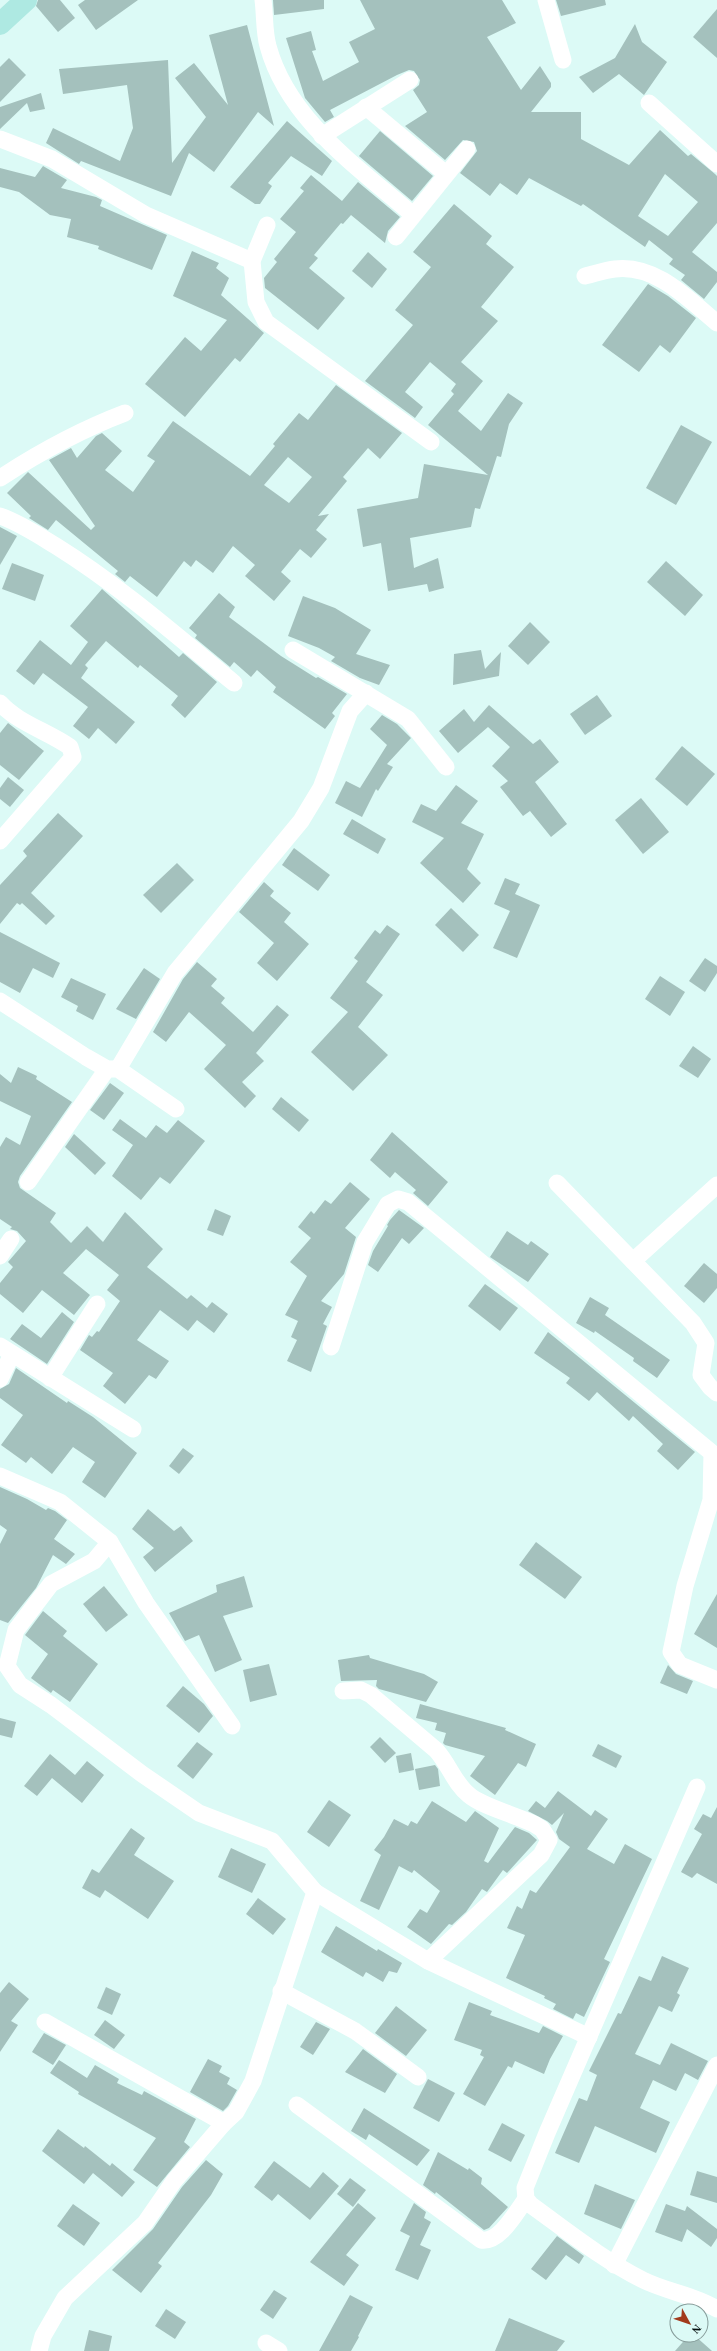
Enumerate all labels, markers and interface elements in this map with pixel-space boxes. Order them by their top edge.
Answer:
north arrow [669,2303,709,2343]
text: N [689,2323,704,2336]

